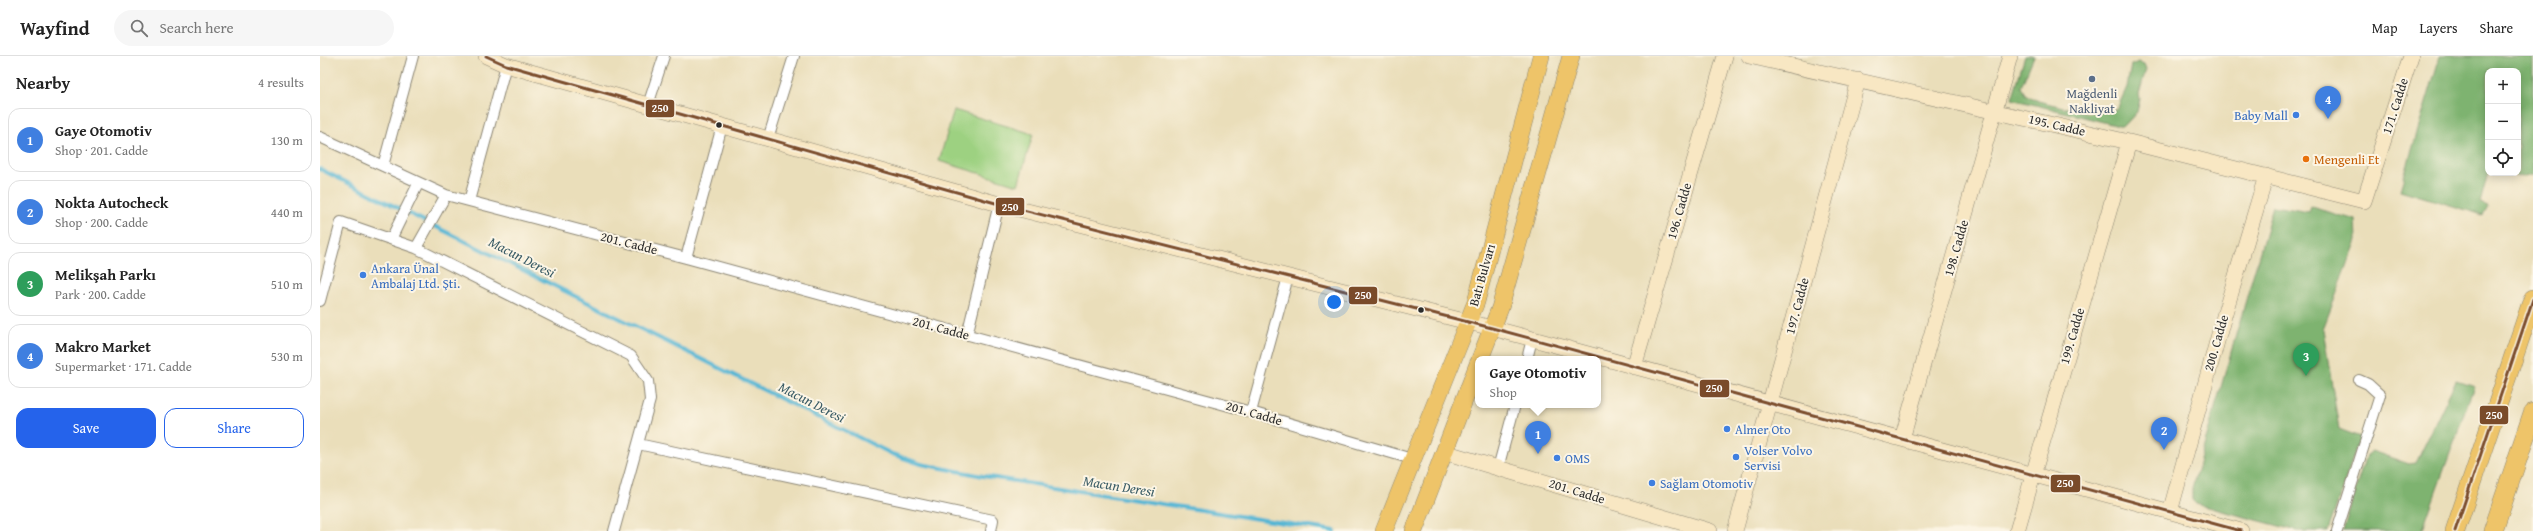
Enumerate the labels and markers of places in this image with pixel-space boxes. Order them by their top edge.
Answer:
marker: Mağdenli Nakliyat [2087,74,2097,84]
place label: Mağdenli Nakliyat [2067,84,2118,118]
pin: 4 [2315,86,2341,119]
place label: Baby Mall [2234,106,2288,125]
marker: Baby Mall [2291,110,2301,120]
unlabelled marker [714,120,724,130]
place label: Mengenli Et [2314,150,2380,169]
marker: Mengenli Et [2301,154,2311,164]
place label: Ankara Ünal Ambalaj Ltd. Şti. [371,259,460,293]
marker: Ankara Ünal Ambalaj Ltd. Şti. [358,270,368,280]
unlabelled marker [1416,305,1426,315]
pin: 3 [2293,343,2319,376]
pin: 2 [2151,417,2177,450]
place label: Almer Oto [1735,420,1791,439]
pin: 1 [1525,421,1551,454]
marker: Almer Oto [1722,424,1732,434]
place label: Volser Volvo Servisi [1744,441,1813,475]
place label: OMS [1565,449,1590,468]
marker: Volser Volvo Servisi [1731,452,1741,462]
marker: OMS [1552,453,1562,463]
place label: Sağlam Otomotiv [1660,474,1754,493]
marker: Sağlam Otomotiv [1647,478,1657,488]

